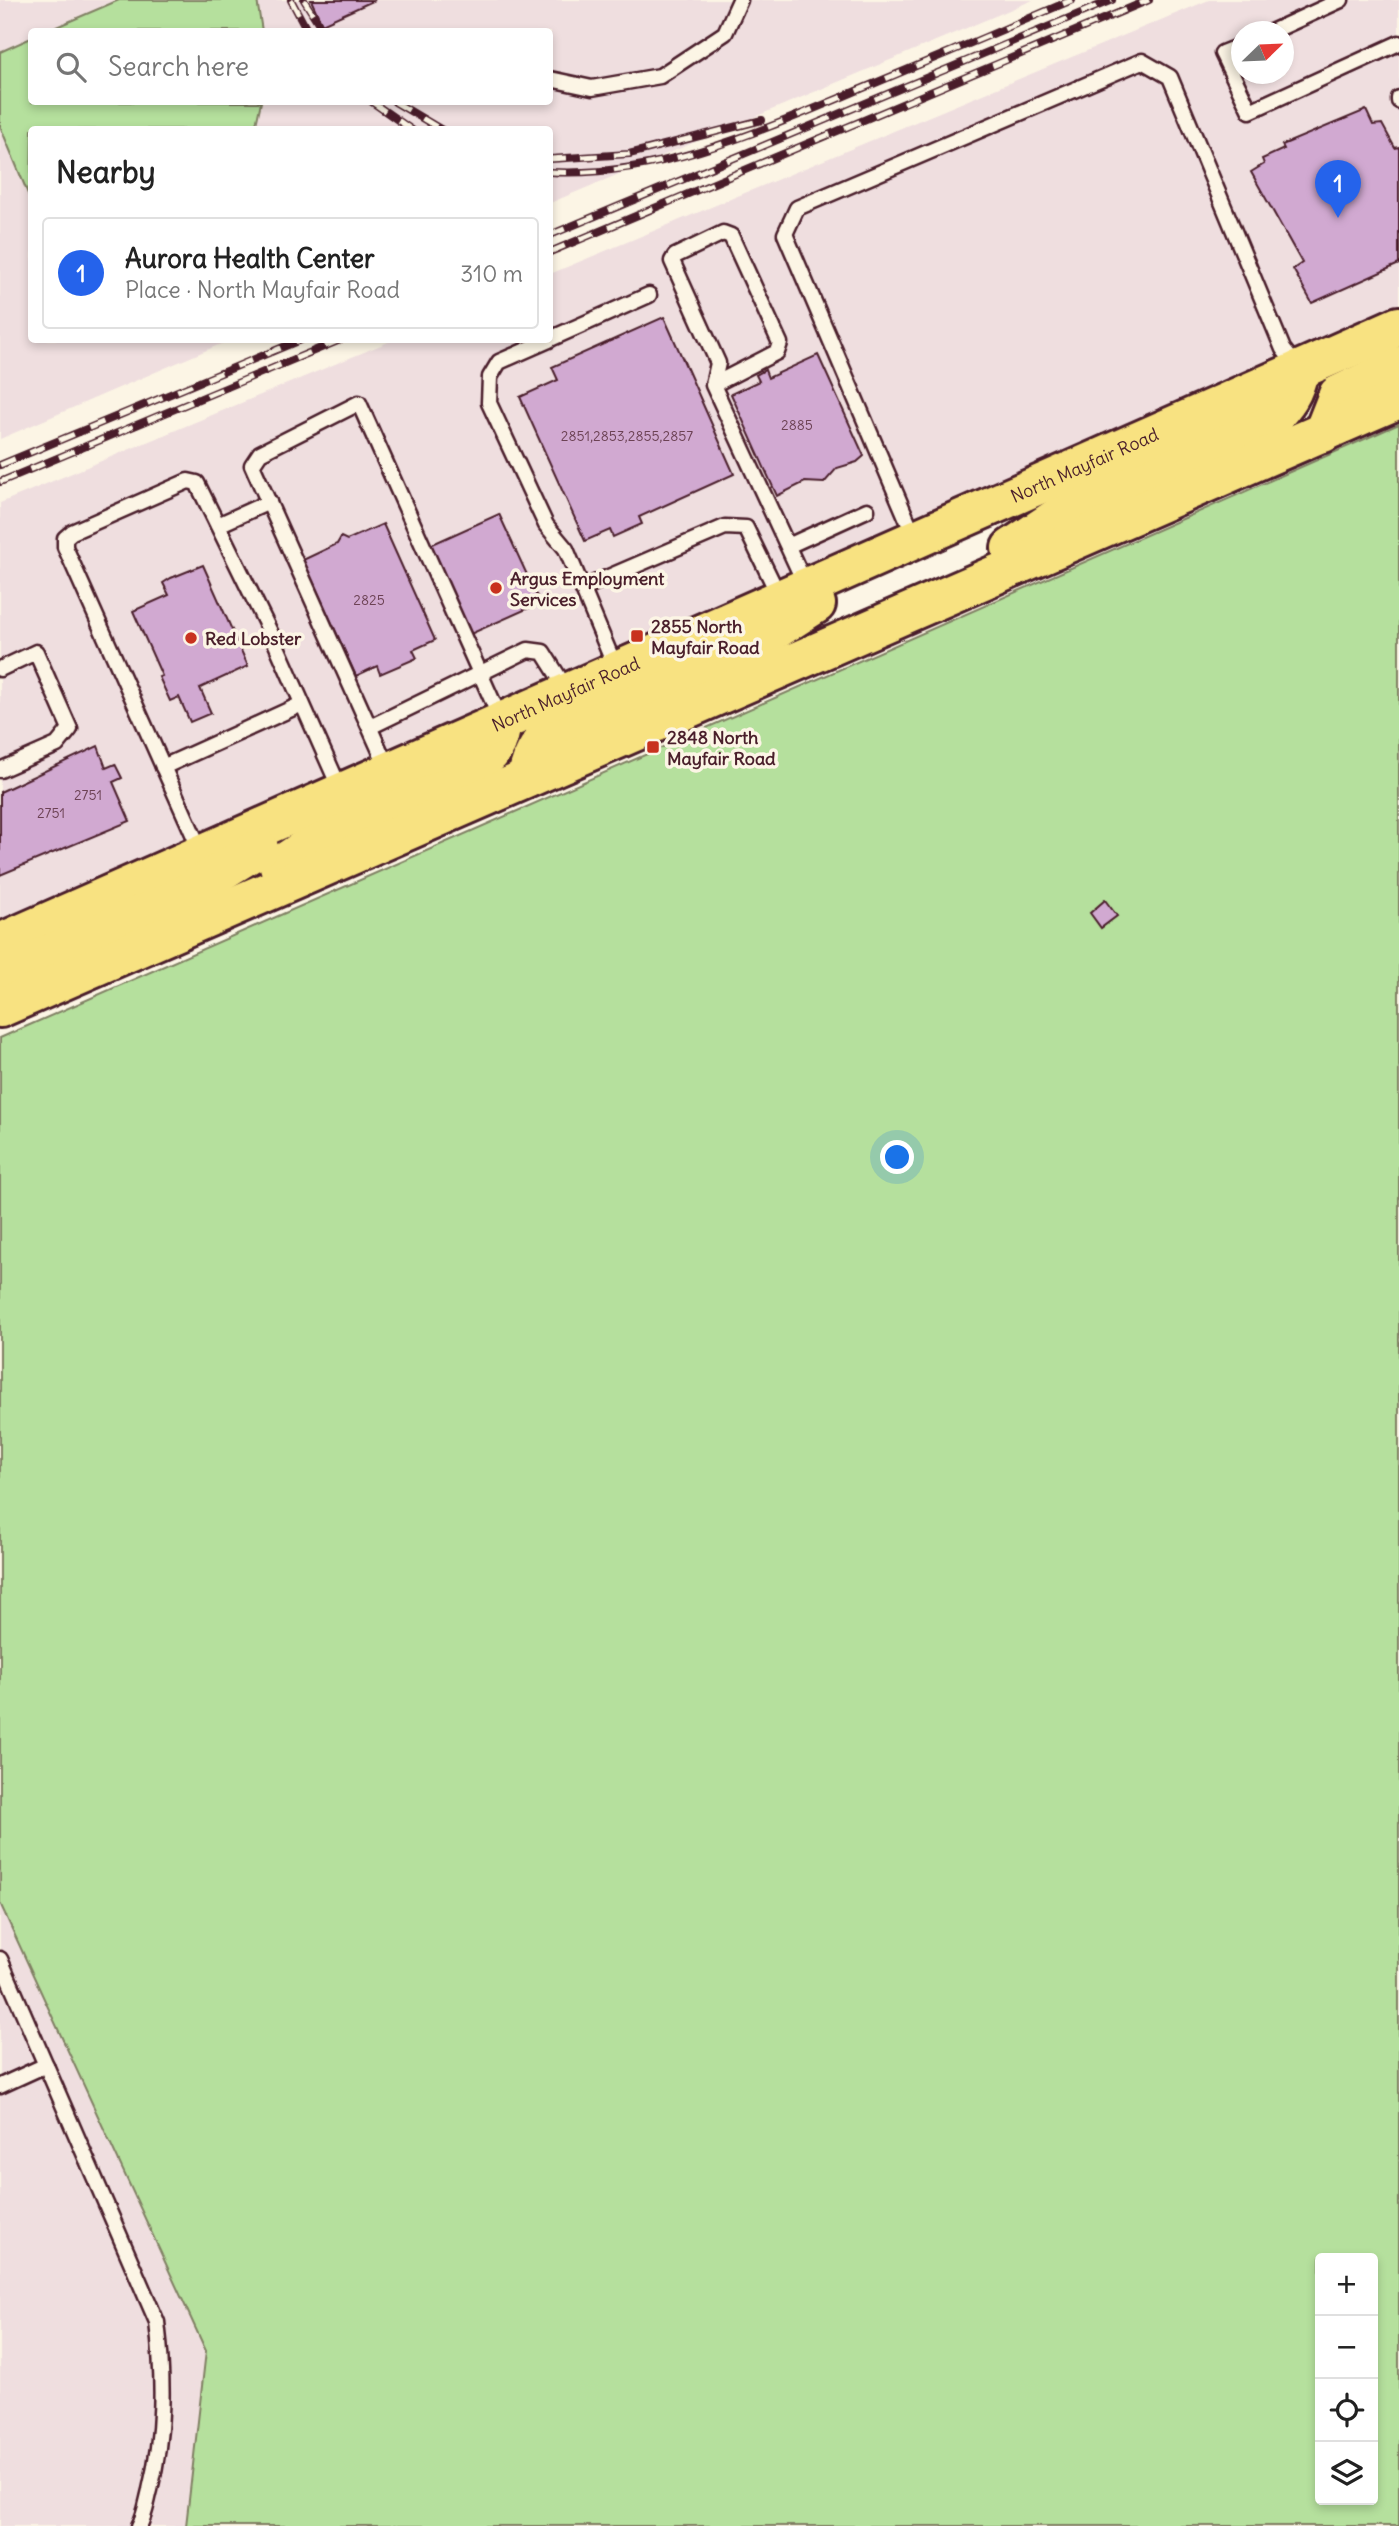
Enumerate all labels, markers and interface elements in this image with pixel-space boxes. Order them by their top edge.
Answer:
north arrow [1231,21,1294,84]
search box [28,28,553,105]
icon: search [52,48,90,86]
text: Search here [108,50,249,83]
text: Nearby [56,153,156,191]
pin: 1 [1315,160,1361,218]
text: Aurora Health Center [125,242,375,275]
text: 1 [76,259,86,288]
text: 310 m [460,259,523,288]
text: Place · North Mayfair Road [125,275,400,304]
house number: 2885 [781,416,813,434]
street label: North Mayfair Road [1007,422,1162,507]
house number: 2851,2853,2855,2857 [561,427,693,445]
place label: Argus Employment Services [510,567,665,611]
marker: Argus Employment Services [488,580,504,596]
house number: 2825 [353,591,385,609]
place label: 2855 North Mayfair Road [651,615,760,659]
place label: Red Lobster [205,627,302,650]
marker: 2855 North Mayfair Road [629,628,645,644]
marker: Red Lobster [183,630,199,646]
street label: North Mayfair Road [488,651,643,736]
place label: 2848 North Mayfair Road [667,726,776,770]
marker: 2848 North Mayfair Road [645,739,661,755]
house number: 2751 [74,786,102,804]
house number: 2751 [37,804,65,822]
your location [880,1140,914,1174]
map controls [1315,2253,1378,2505]
button: + [1315,2253,1378,2316]
button: − [1315,2316,1378,2379]
button: locate [1315,2379,1378,2442]
button: layers [1315,2442,1378,2505]

